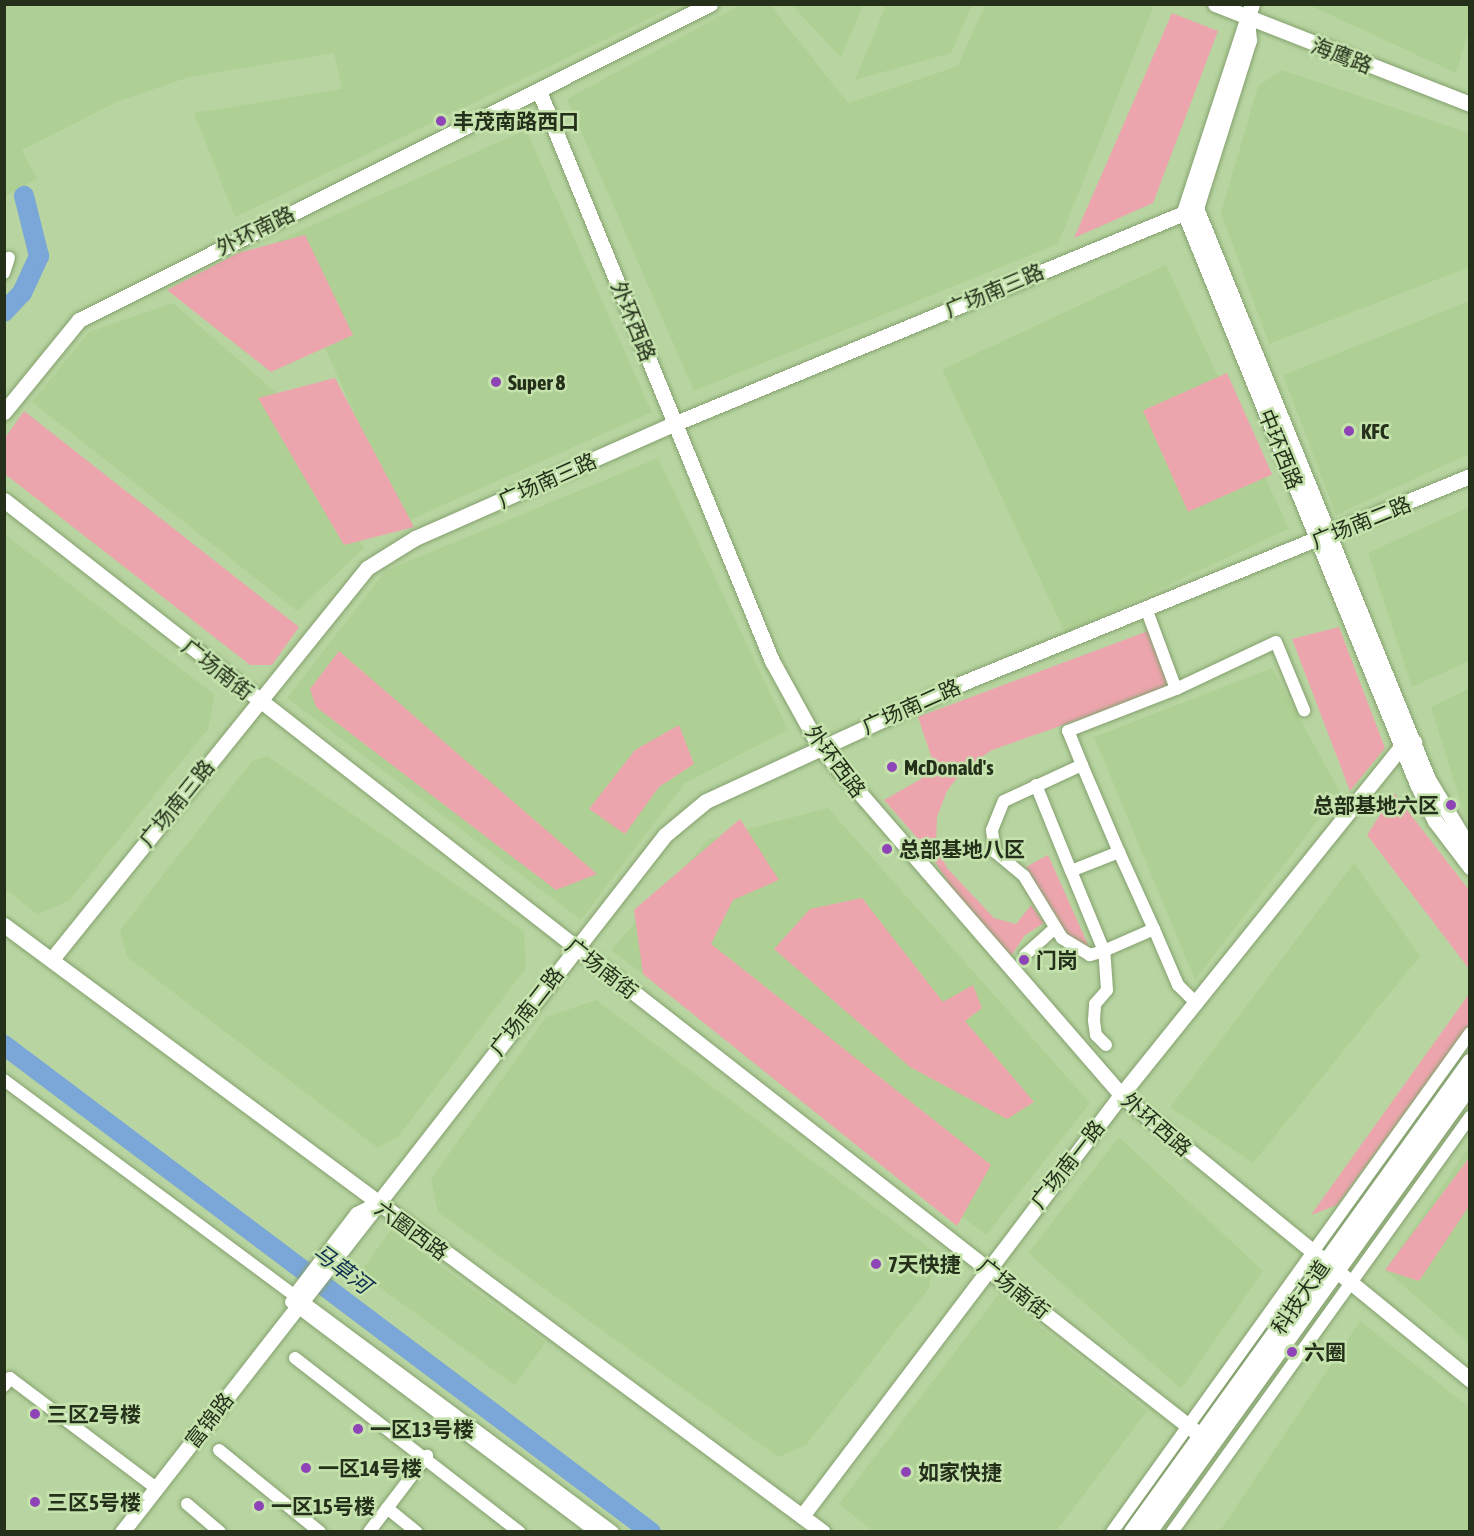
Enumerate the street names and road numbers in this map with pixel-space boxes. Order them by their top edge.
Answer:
street label: 海鹰路 [1308,32,1376,78]
street label: 外环南路 [212,200,298,260]
street label: 广场南三路 [941,258,1047,322]
street label: 外环西路 [607,277,661,365]
street label: 中环西路 [1254,405,1308,493]
street label: 广场南三路 [494,447,600,513]
street label: 广场南二路 [1308,491,1414,553]
street label: 广场南街 [177,633,259,705]
street label: 广场南二路 [858,673,964,739]
street label: 外环西路 [801,720,871,802]
street label: 广场南三路 [133,754,219,852]
street label: 广场南街 [561,932,643,1004]
street label: 广场南二路 [484,962,568,1060]
street label: 外环西路 [1117,1087,1197,1161]
street label: 广场南一路 [1025,1115,1109,1213]
street label: 六圈西路 [371,1195,453,1265]
street label: 广场南街 [973,1252,1055,1324]
street label: 科技大道 [1266,1255,1334,1339]
street label: 富锦路 [180,1387,238,1453]

